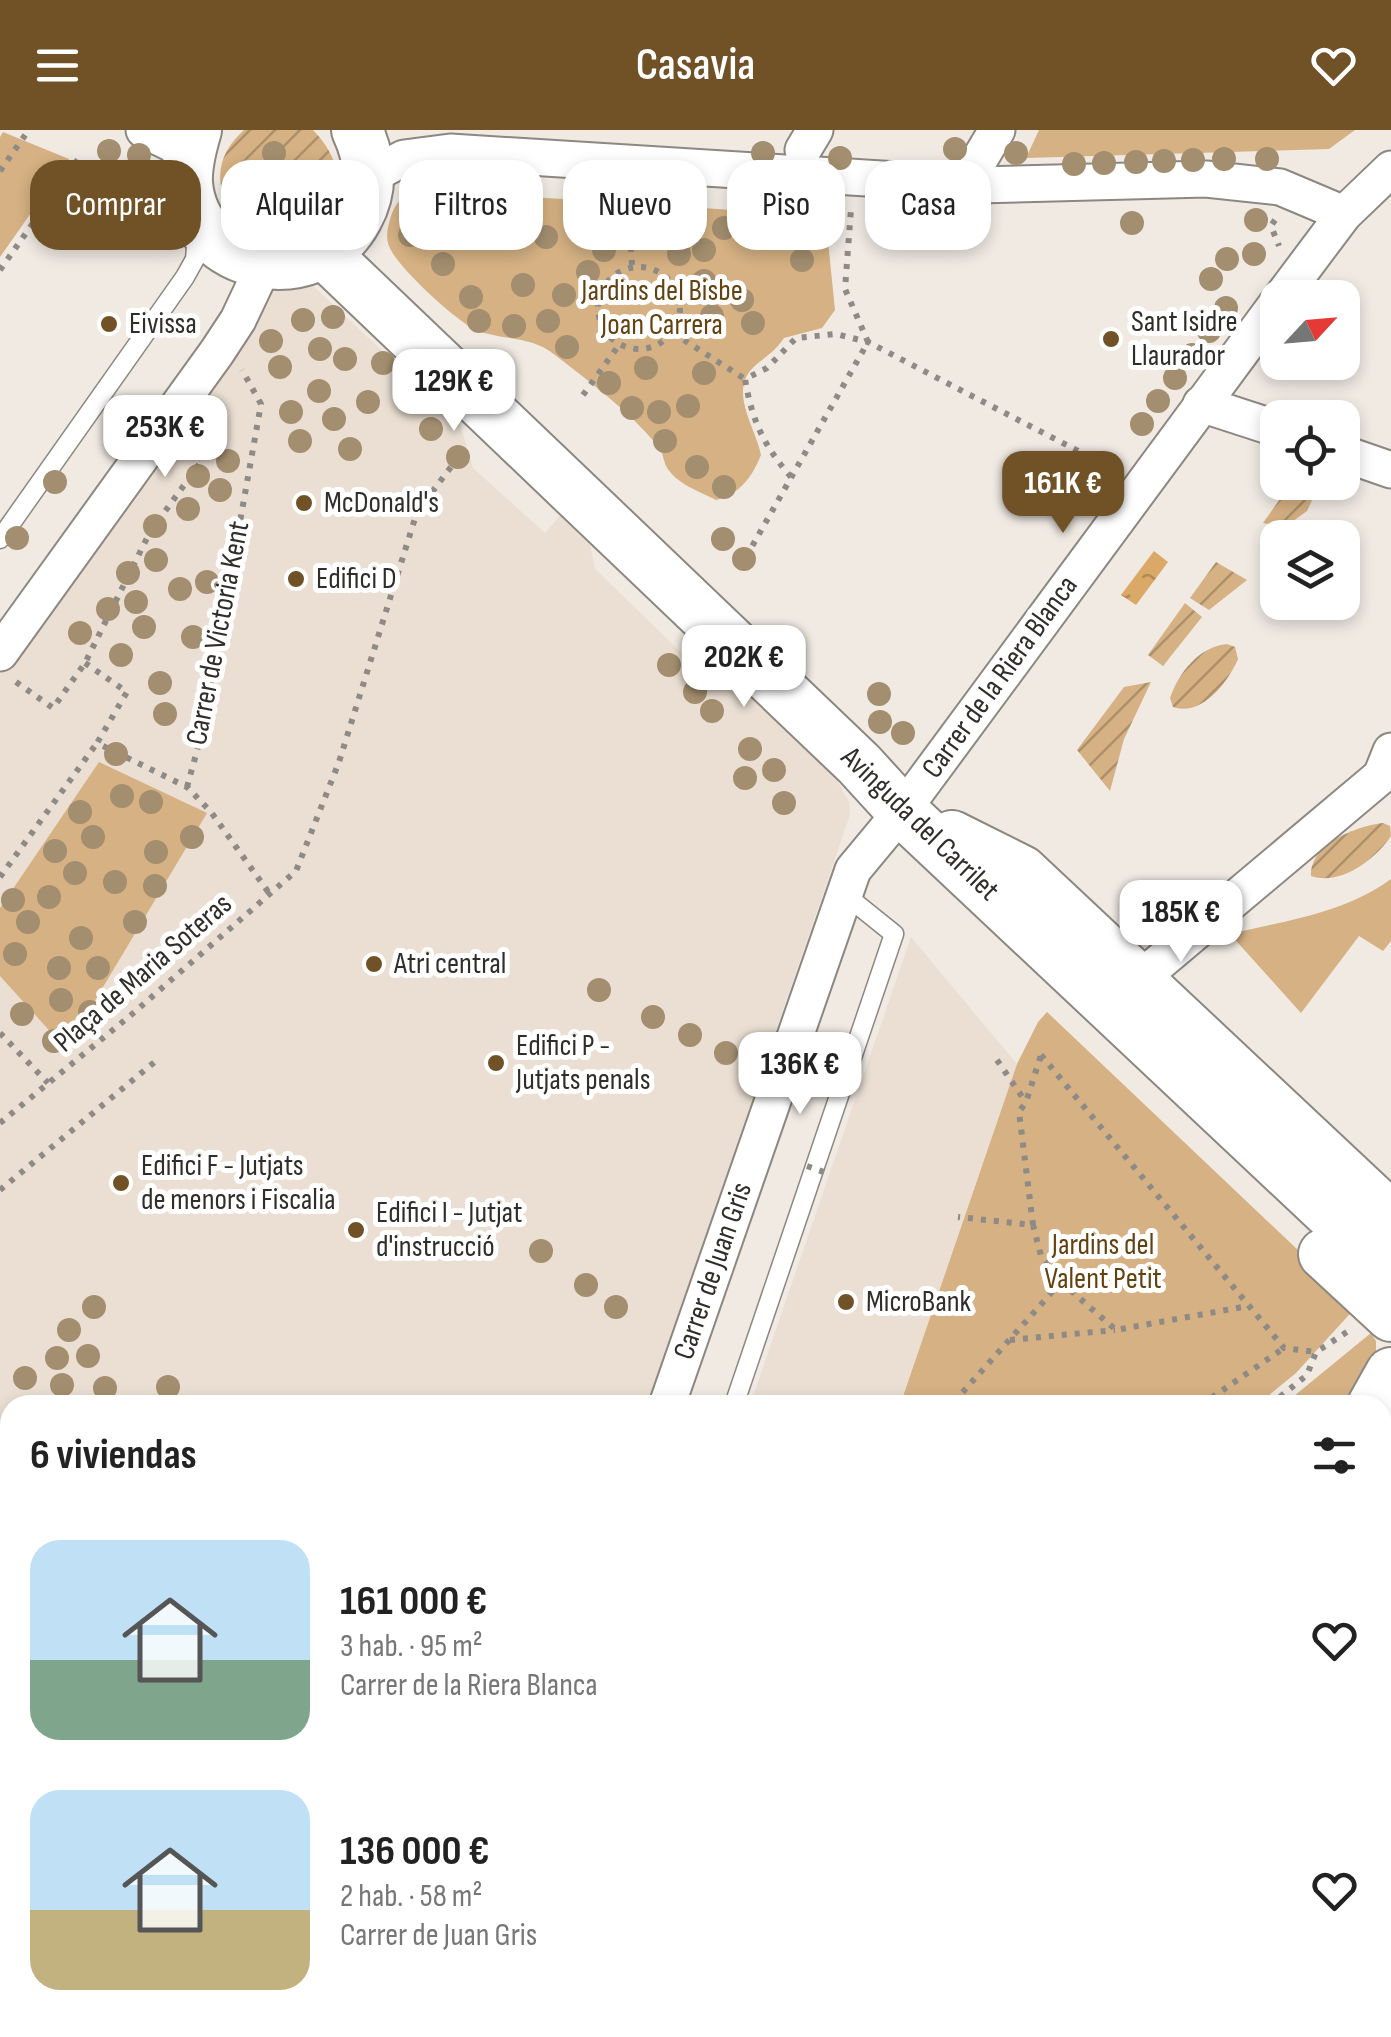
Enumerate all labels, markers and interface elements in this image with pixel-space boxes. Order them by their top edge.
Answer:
icon: menu [30,38,85,93]
text: Casavia [636,38,755,93]
icon: heart [1306,38,1361,93]
chip: Comprar [30,160,201,250]
chip: Alquilar [221,160,379,250]
chip: Filtros [399,160,543,250]
chip: Nuevo [563,160,707,250]
chip: Piso [727,160,845,250]
chip: Casa [865,160,991,250]
park label: Jardins del Bisbe Joan Carrera [580,273,743,343]
north arrow [1260,280,1360,380]
map controls [1260,280,1360,620]
place label: Sant Isidre Llaurador [1131,304,1237,374]
place label: Eivissa [129,306,197,342]
marker: Eivissa [98,313,120,335]
marker: Sant Isidre Llaurador [1100,328,1122,350]
pin: 129K € [373,349,535,434]
text: 129K € [414,362,494,401]
pin: 253K € [84,395,246,480]
button: locate [1260,400,1360,500]
text: 253K € [125,408,205,447]
pin: 161K € [982,451,1144,536]
text: 161K € [1024,464,1102,503]
place label: McDonald's [324,485,439,521]
marker: McDonald's [293,492,315,514]
street label: Carrer de Victoria Kent [179,518,257,748]
button: layers [1260,520,1360,620]
place label: Edifici D [316,561,397,597]
marker: Edifici D [285,568,307,590]
street label: Carrer de la Riera Blanca [914,569,1086,785]
pin: 202K € [663,625,825,710]
text: 202K € [704,638,784,677]
street label: Avinguda del Carrilet [833,739,1007,908]
pin: 185K € [1100,880,1262,965]
street label: Plaça de Maria Soteras [47,886,239,1060]
text: 185K € [1142,893,1220,932]
place label: Atri central [393,946,506,982]
marker: Atri central [363,953,385,975]
place label: Edifici P - Jutjats penals [515,1028,650,1098]
pin: 136K € [719,1032,881,1117]
text: 136K € [760,1045,840,1084]
marker: Edifici P - Jutjats penals [485,1052,507,1074]
place label: Edifici F - Jutjats de menors i Fiscalia [141,1148,336,1218]
marker: Edifici F - Jutjats de menors i Fiscalia [110,1172,132,1194]
street label: Carrer de Juan Gris [666,1178,760,1364]
place label: Edifici I - Jutjat d'instrucció [376,1195,522,1265]
marker: Edifici I - Jutjat d'instrucció [345,1219,367,1241]
park label: Jardins del Valent Petit [1044,1227,1162,1297]
place label: MicroBank [866,1284,972,1320]
marker: MicroBank [835,1291,857,1313]
icon: filters [1307,1428,1362,1483]
text: 6 viviendas [30,1430,197,1481]
text: 161 000 € [340,1576,487,1627]
icon: home [110,1580,230,1700]
icon: heart [1307,1613,1362,1668]
text: 3 hab. · 95 m² [340,1627,483,1666]
text: Carrer de la Riera Blanca [340,1666,598,1705]
text: 136 000 € [340,1826,490,1877]
icon: home [110,1830,230,1950]
icon: heart [1307,1863,1362,1918]
text: 2 hab. · 58 m² [340,1877,482,1916]
text: Carrer de Juan Gris [340,1916,537,1955]

